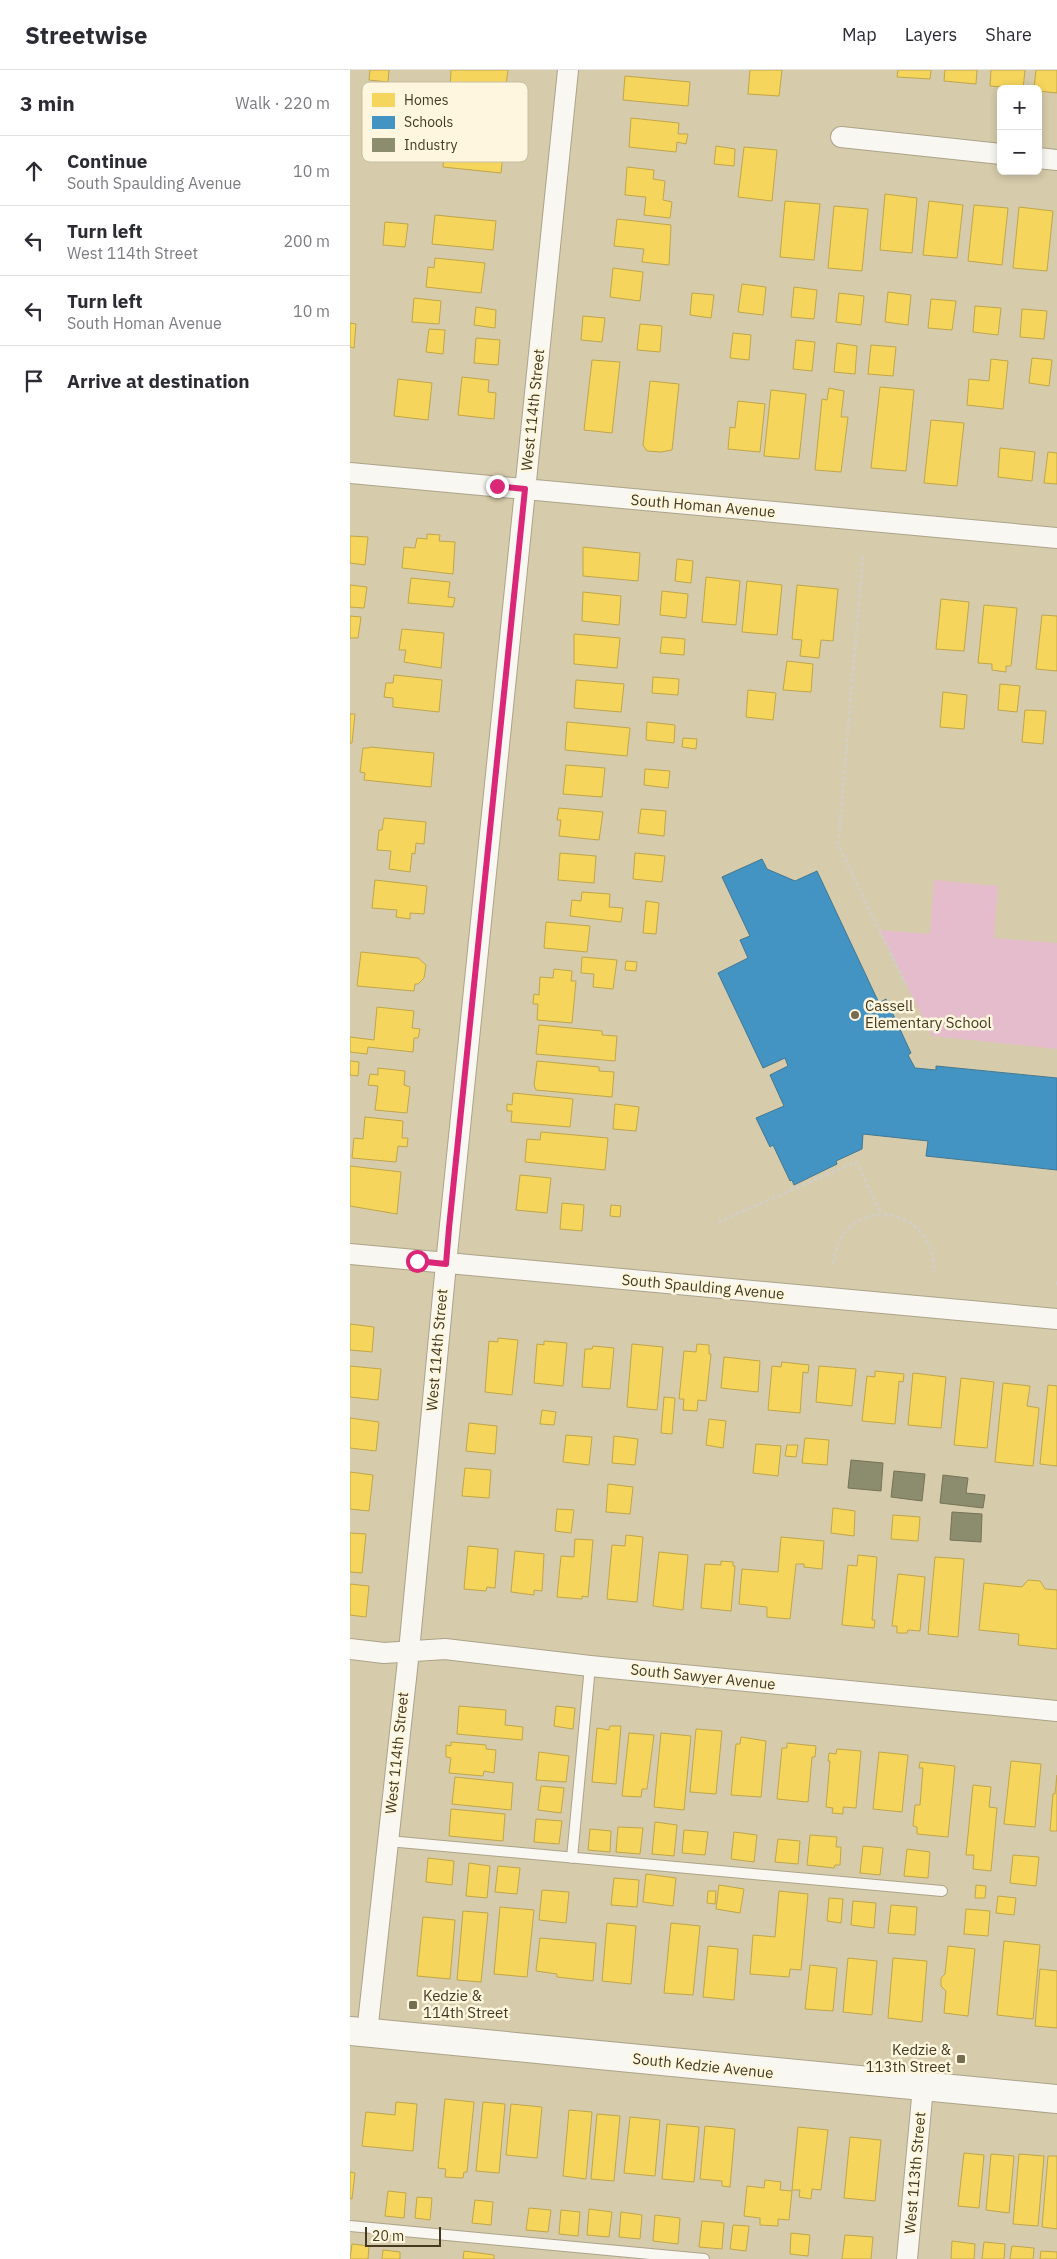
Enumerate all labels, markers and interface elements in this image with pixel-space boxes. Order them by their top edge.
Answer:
text: Streetwise [25,19,147,51]
text: Map [842,23,877,46]
text: Layers [905,23,957,46]
text: Share [985,23,1032,46]
legend [362,82,528,162]
map controls [997,85,1042,175]
button: + [997,85,1042,130]
text: 3 min [20,89,75,117]
text: Homes [404,91,449,109]
text: Walk · 220 m [235,93,330,113]
text: Schools [404,113,454,131]
button: − [997,130,1042,175]
text: Industry [404,136,458,154]
text: Continue [67,149,147,173]
icon: ahead [20,157,48,185]
text: 10 m [293,161,330,181]
text: South Spaulding Avenue [67,173,241,193]
text: Turn left [67,219,143,243]
icon: left [20,227,48,255]
text: 200 m [283,231,330,251]
text: West 114th Street [67,243,198,263]
text: Turn left [67,289,143,313]
icon: left [20,297,48,325]
text: 10 m [293,301,330,321]
text: South Homan Avenue [67,313,222,333]
street label: West 114th Street [517,348,548,472]
icon: arrive [20,367,48,395]
text: Arrive at destination [67,369,250,393]
route end [486,475,509,498]
street label: South Homan Avenue [630,490,776,521]
place label: Cassell Elementary School [865,996,992,1032]
marker: Cassell Elementary School [849,1009,861,1021]
route start [406,1250,429,1273]
street label: South Spaulding Avenue [621,1270,785,1303]
street label: West 114th Street [422,1288,451,1412]
street label: South Sawyer Avenue [629,1659,777,1694]
street label: West 114th Street [381,1691,412,1815]
place label: Kedzie & 114th Street [423,1986,508,2022]
marker: Kedzie & 114th Street [407,1999,419,2011]
place label: Kedzie & 113th Street [866,2040,952,2076]
street label: South Kedzie Avenue [632,2049,774,2082]
marker: Kedzie & 113th Street [955,2053,967,2065]
street label: West 113th Street [900,2111,929,2235]
scale bar [365,2224,441,2247]
text: 20 m [372,2227,404,2245]

